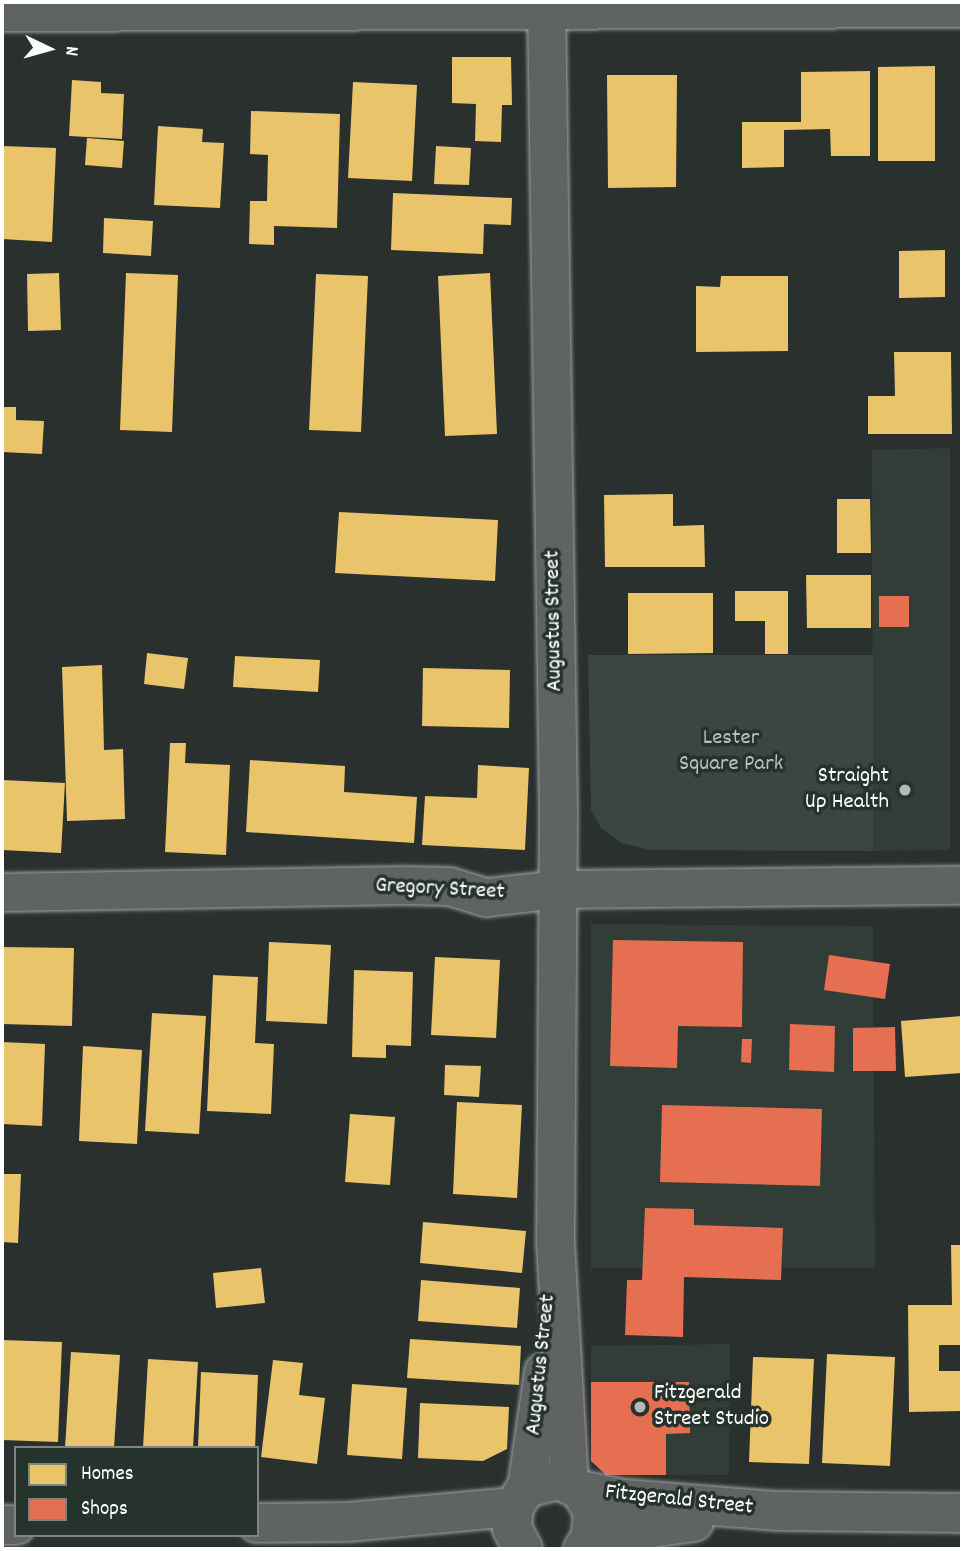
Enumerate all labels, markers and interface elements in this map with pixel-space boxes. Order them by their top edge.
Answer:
north arrow [14,14,84,84]
text: N [57,45,84,57]
street label: Augustus Street [540,550,570,692]
park label: Lester Square Park [679,725,783,779]
place label: Straight Up Health [805,763,889,817]
marker: Straight Up Health [895,780,915,800]
street label: Gregory Street [375,873,505,907]
street label: Augustus Street [521,1293,563,1437]
place label: Fitzgerald Street Studio [654,1380,769,1434]
marker: Fitzgerald Street Studio [632,1399,648,1415]
legend [14,1446,259,1537]
text: Homes [81,1460,134,1490]
street label: Fitzgerald Street [604,1480,754,1522]
text: Shops [81,1495,128,1525]

